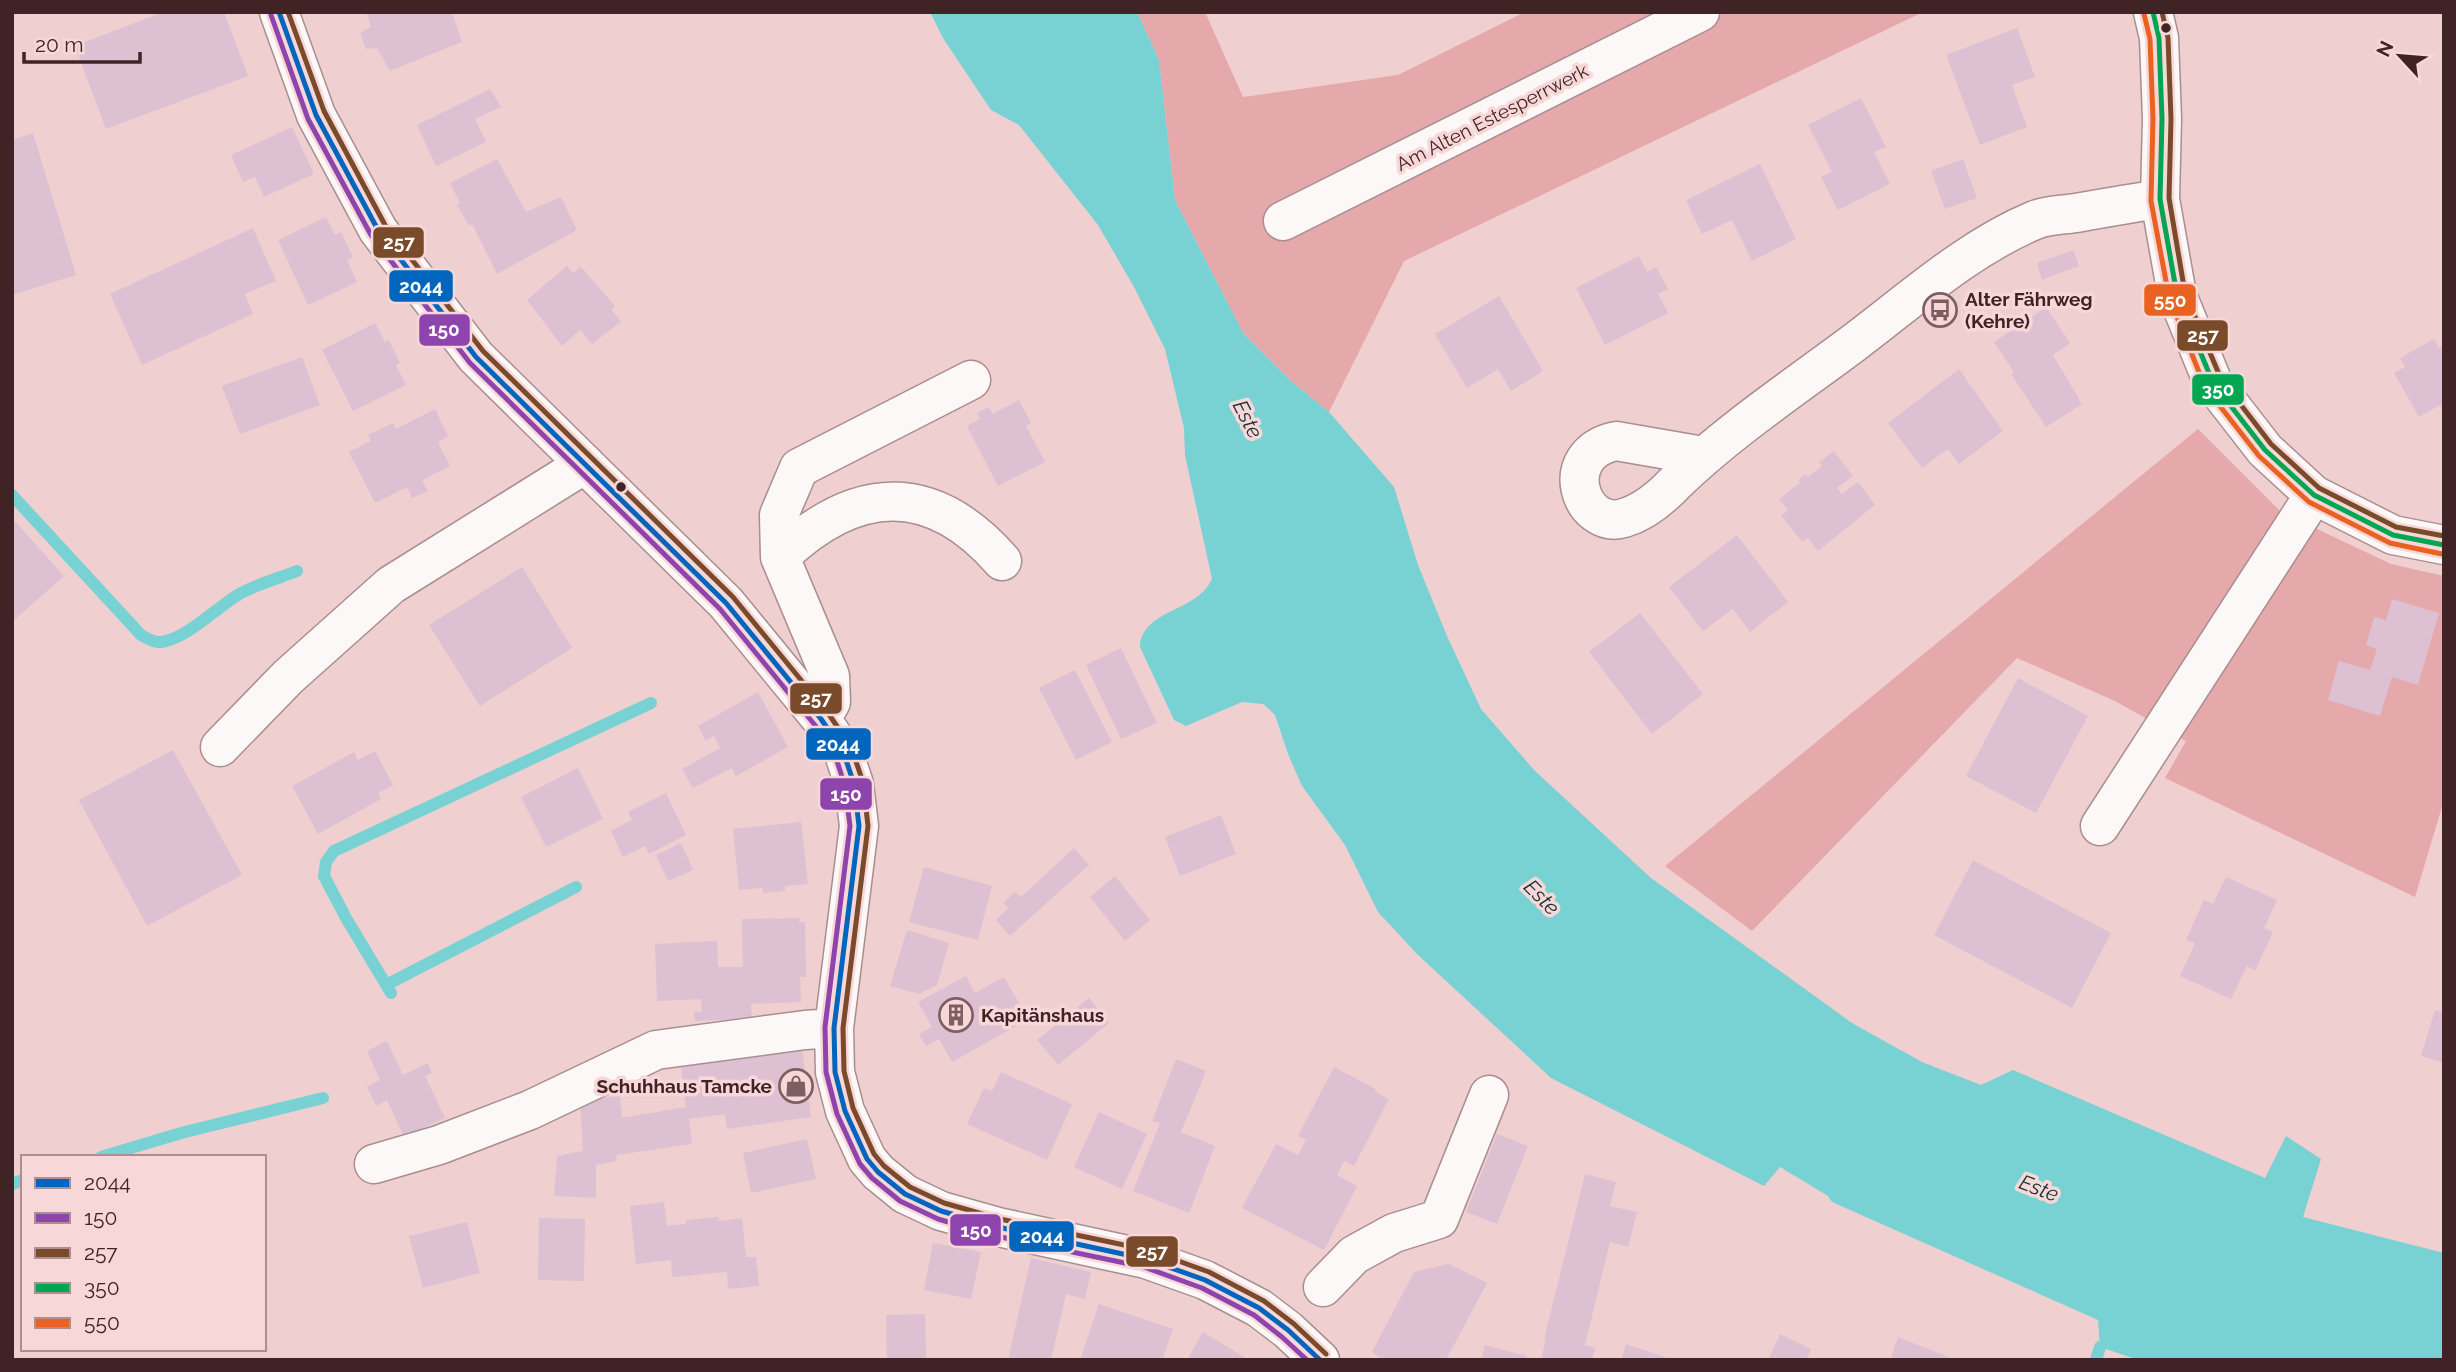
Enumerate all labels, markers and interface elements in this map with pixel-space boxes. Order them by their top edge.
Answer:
scale bar [24,21,140,65]
unlabelled marker [2159,21,2173,35]
north arrow [2365,21,2435,91]
text: 20 m [35,32,83,57]
text: N [2372,37,2398,60]
street label: Am Alten Estesperrwerk [1392,59,1592,175]
line badge: 257 [372,226,425,259]
text: 257 [383,231,415,253]
line badge: 2044 [388,269,454,303]
text: 2044 [399,275,443,297]
line badge: 550 [2143,283,2197,317]
place label: Alter Fährweg (Kehre) [1965,288,2093,332]
text: 550 [2154,289,2186,311]
bus stop icon: Alter Fährweg (Kehre) [1921,291,1959,329]
line badge: 150 [418,313,471,347]
text: 150 [428,318,460,340]
line badge: 257 [2176,319,2229,352]
text: 257 [2187,324,2219,346]
line badge: 350 [2191,373,2245,406]
text: 350 [2202,378,2234,400]
water label: Este [1228,396,1268,442]
unlabelled marker [614,480,628,494]
line badge: 257 [789,682,843,715]
text: 257 [800,687,832,709]
line badge: 2044 [805,727,872,761]
text: 2044 [816,733,860,755]
line badge: 150 [819,777,873,811]
text: 150 [830,783,862,805]
water label: Este [1519,874,1565,920]
building icon: Kapitänshaus [937,996,975,1034]
place label: Kapitänshaus [981,1004,1104,1026]
shop icon: Schuhhaus Tamcke [777,1067,815,1105]
place label: Schuhhaus Tamcke [597,1075,772,1097]
legend [21,1155,266,1351]
water label: Este [2016,1169,2062,1207]
text: 2044 [84,1170,131,1195]
text: 150 [84,1205,117,1230]
line badge: 150 [949,1213,1002,1247]
text: 150 [960,1219,992,1241]
line badge: 2044 [1008,1220,1075,1253]
text: 2044 [1020,1225,1064,1247]
line badge: 257 [1125,1235,1179,1268]
text: 257 [84,1240,118,1265]
text: 257 [1136,1240,1168,1262]
text: 350 [84,1275,120,1300]
text: 550 [84,1310,120,1335]

